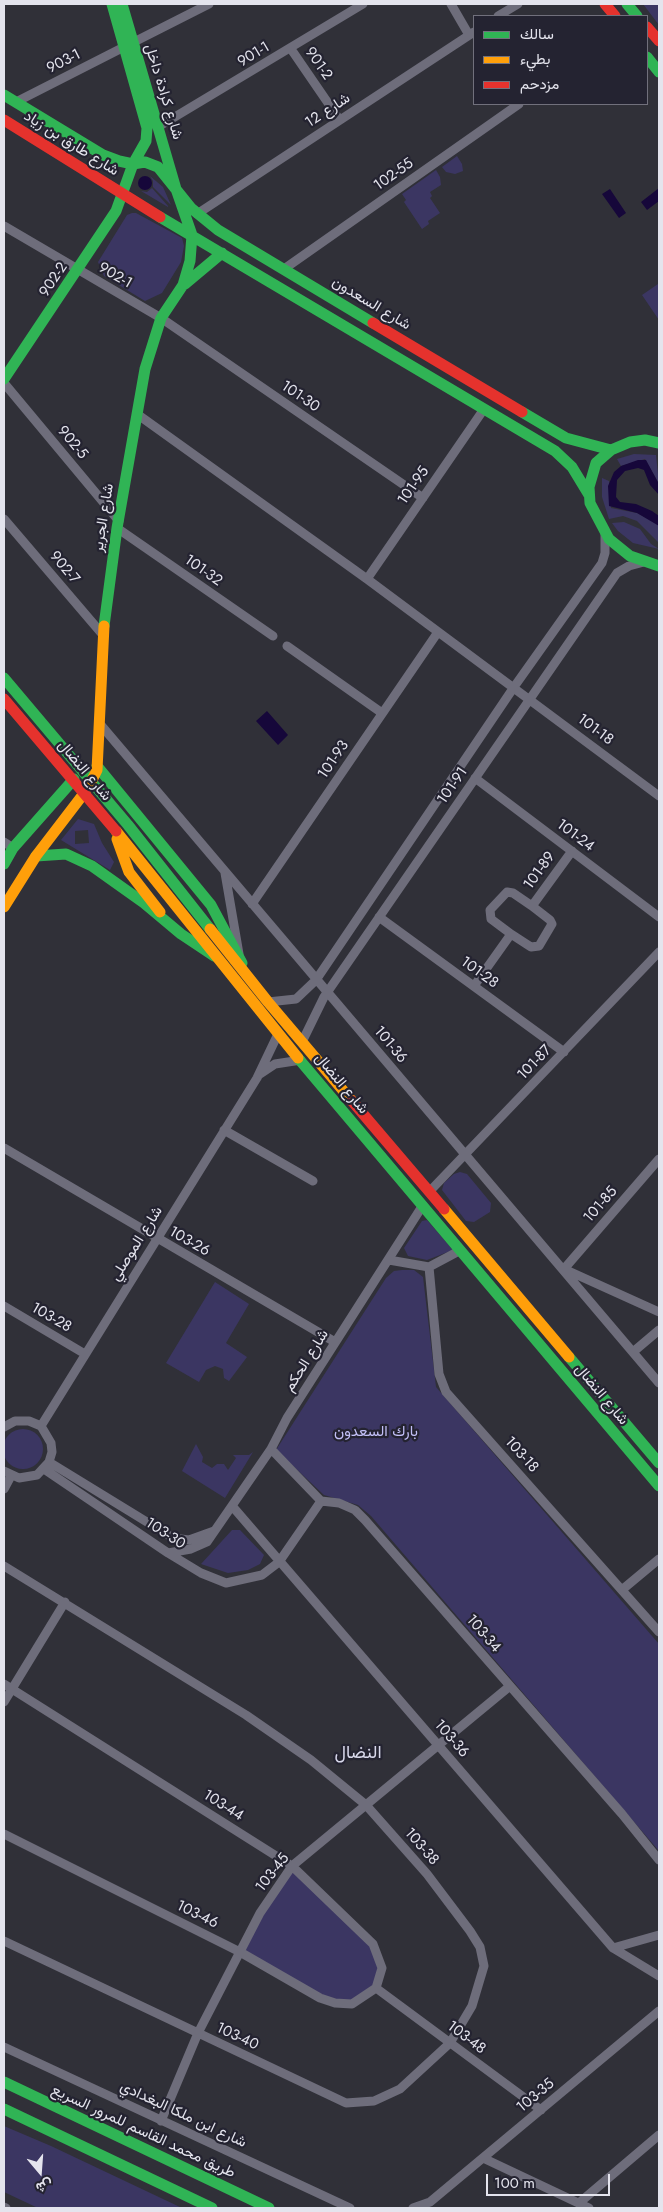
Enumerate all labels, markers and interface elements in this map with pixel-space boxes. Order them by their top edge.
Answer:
legend [473,15,648,105]
text: سالك [520,23,554,45]
street label: 901-1 [235,38,273,72]
street label: شارع كرادة داخل [140,42,186,142]
street label: 901-2 [300,44,336,84]
street label: 903-1 [44,46,84,78]
text: بطيء [520,48,550,70]
text: مزدحم [520,73,559,95]
street label: شارع 12 [302,90,354,132]
street label: شارع طارق بن زياد [20,108,122,180]
street label: 102-55 [371,155,417,195]
street label: 902-2 [36,259,72,301]
street label: 902-1 [95,259,135,293]
street label: شارع السعدون [328,273,414,335]
street label: 101-30 [277,378,323,416]
street label: 902-5 [53,423,91,463]
street label: 101-95 [394,463,434,509]
street label: شارع الجرير [90,482,118,554]
street label: 902-7 [45,548,83,588]
street label: 101-32 [180,551,226,591]
street label: 101-18 [573,711,617,749]
street label: شارع النضال [53,737,115,805]
street label: 101-93 [315,737,353,783]
street label: 101-91 [434,764,472,808]
street label: 101-24 [552,816,598,856]
street label: 101-89 [520,849,560,893]
street label: 101-28 [457,953,501,993]
street label: 101-36 [369,1023,411,1067]
street label: 101-87 [514,1042,556,1084]
street label: شارع النضال [310,1050,372,1118]
street label: 101-85 [580,1183,622,1227]
street label: شارع الموصلي [107,1203,167,1285]
street label: 103-26 [165,1223,213,1261]
street label: 103-28 [28,1299,74,1337]
street label: شارع الحكم [281,1327,333,1395]
street label: شارع النضال [570,1361,632,1429]
park label: بارك السعدون [334,1423,418,1441]
street label: 103-18 [500,1433,542,1477]
street label: 103-30 [142,1514,188,1554]
street label: 103-34 [462,1611,504,1657]
street label: 103-36 [430,1717,472,1761]
district label: النضال [334,1743,382,1765]
street label: 103-44 [199,1787,247,1825]
street label: 103-38 [400,1825,442,1869]
street label: 103-45 [252,1850,294,1896]
street label: 103-46 [173,1897,221,1933]
street label: 103-48 [443,2018,489,2058]
street label: 103-40 [213,2019,261,2055]
street label: 103-35 [513,2075,559,2117]
street label: شارع ابن ملكا البغدادي [117,2078,249,2152]
street label: طريق محمد القاسم للمرور السريع [48,2081,238,2183]
north arrow [15,2147,65,2197]
scale bar [488,2164,612,2196]
text: 100 m [494,2172,535,2194]
text: ش [34,2174,56,2198]

